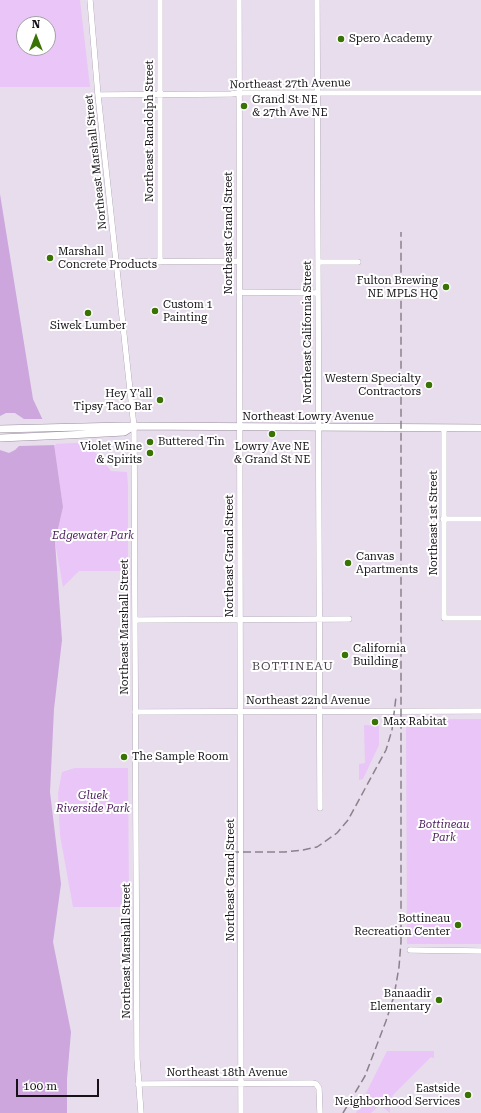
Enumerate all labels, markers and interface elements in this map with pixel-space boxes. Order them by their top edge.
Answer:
north arrow [16,16,56,56]
text: N [32,18,40,31]
place label: Spero Academy [349,32,432,46]
marker: Spero Academy [336,34,346,44]
street label: Northeast Randolph Street [143,60,157,202]
street label: Northeast 27th Avenue [229,76,351,92]
place label: Grand St NE & 27th Ave NE [252,93,327,119]
street label: Northeast Marshall Street [82,94,110,230]
marker: Grand St NE & 27th Ave NE [239,101,249,111]
street label: Northeast Grand Street [222,172,236,294]
place label: Marshall Concrete Products [58,245,157,271]
marker: Marshall Concrete Products [45,253,55,263]
street label: Northeast California Street [301,261,315,403]
place label: Fulton Brewing NE MPLS HQ [357,274,438,300]
marker: Fulton Brewing NE MPLS HQ [441,282,451,292]
place label: Custom 1 Painting [163,298,213,324]
marker: Custom 1 Painting [150,306,160,316]
marker: Siwek Lumber [83,308,93,318]
place label: Siwek Lumber [50,319,126,333]
place label: Western Specialty Contractors [325,372,421,398]
marker: Western Specialty Contractors [424,380,434,390]
place label: Hey Y'all Tipsy Taco Bar [74,387,152,413]
marker: Hey Y'all Tipsy Taco Bar [155,395,165,405]
street label: Northeast Lowry Avenue [242,410,374,424]
marker: Lowry Ave NE & Grand St NE [267,429,277,439]
place label: Buttered Tin [158,435,225,449]
marker: Buttered Tin [145,437,155,447]
place label: Violet Wine & Spirits [80,440,142,466]
place label: Lowry Ave NE & Grand St NE [234,440,310,466]
marker: Violet Wine & Spirits [145,448,155,458]
street label: Northeast 1st Street [427,470,441,576]
street label: Northeast Grand Street [223,495,237,617]
park label: Edgewater Park [52,529,134,543]
place label: Canvas Apartments [356,550,418,576]
marker: Canvas Apartments [343,558,353,568]
street label: Northeast Marshall Street [118,559,132,695]
place label: California Building [353,642,406,668]
marker: California Building [340,650,350,660]
district label: BOTTINEAU [252,659,334,673]
street label: Northeast 22nd Avenue [246,694,370,708]
place label: Max Rabitat [383,715,447,729]
marker: Max Rabitat [370,717,380,727]
place label: The Sample Room [132,750,229,764]
marker: The Sample Room [119,752,129,762]
park label: Gluek Riverside Park [56,789,130,815]
park label: Bottineau Park [418,818,470,844]
street label: Northeast Grand Street [224,819,238,941]
street label: Northeast Marshall Street [120,883,134,1019]
place label: Bottineau Recreation Center [354,912,450,938]
marker: Bottineau Recreation Center [453,920,463,930]
place label: Banaadir Elementary [370,987,431,1013]
marker: Banaadir Elementary [434,995,444,1005]
street label: Northeast 18th Avenue [166,1066,288,1080]
scale bar [18,1071,101,1097]
text: 100 m [23,1079,57,1093]
place label: Eastside Neighborhood Services [335,1082,460,1108]
marker: Eastside Neighborhood Services [463,1090,473,1100]

